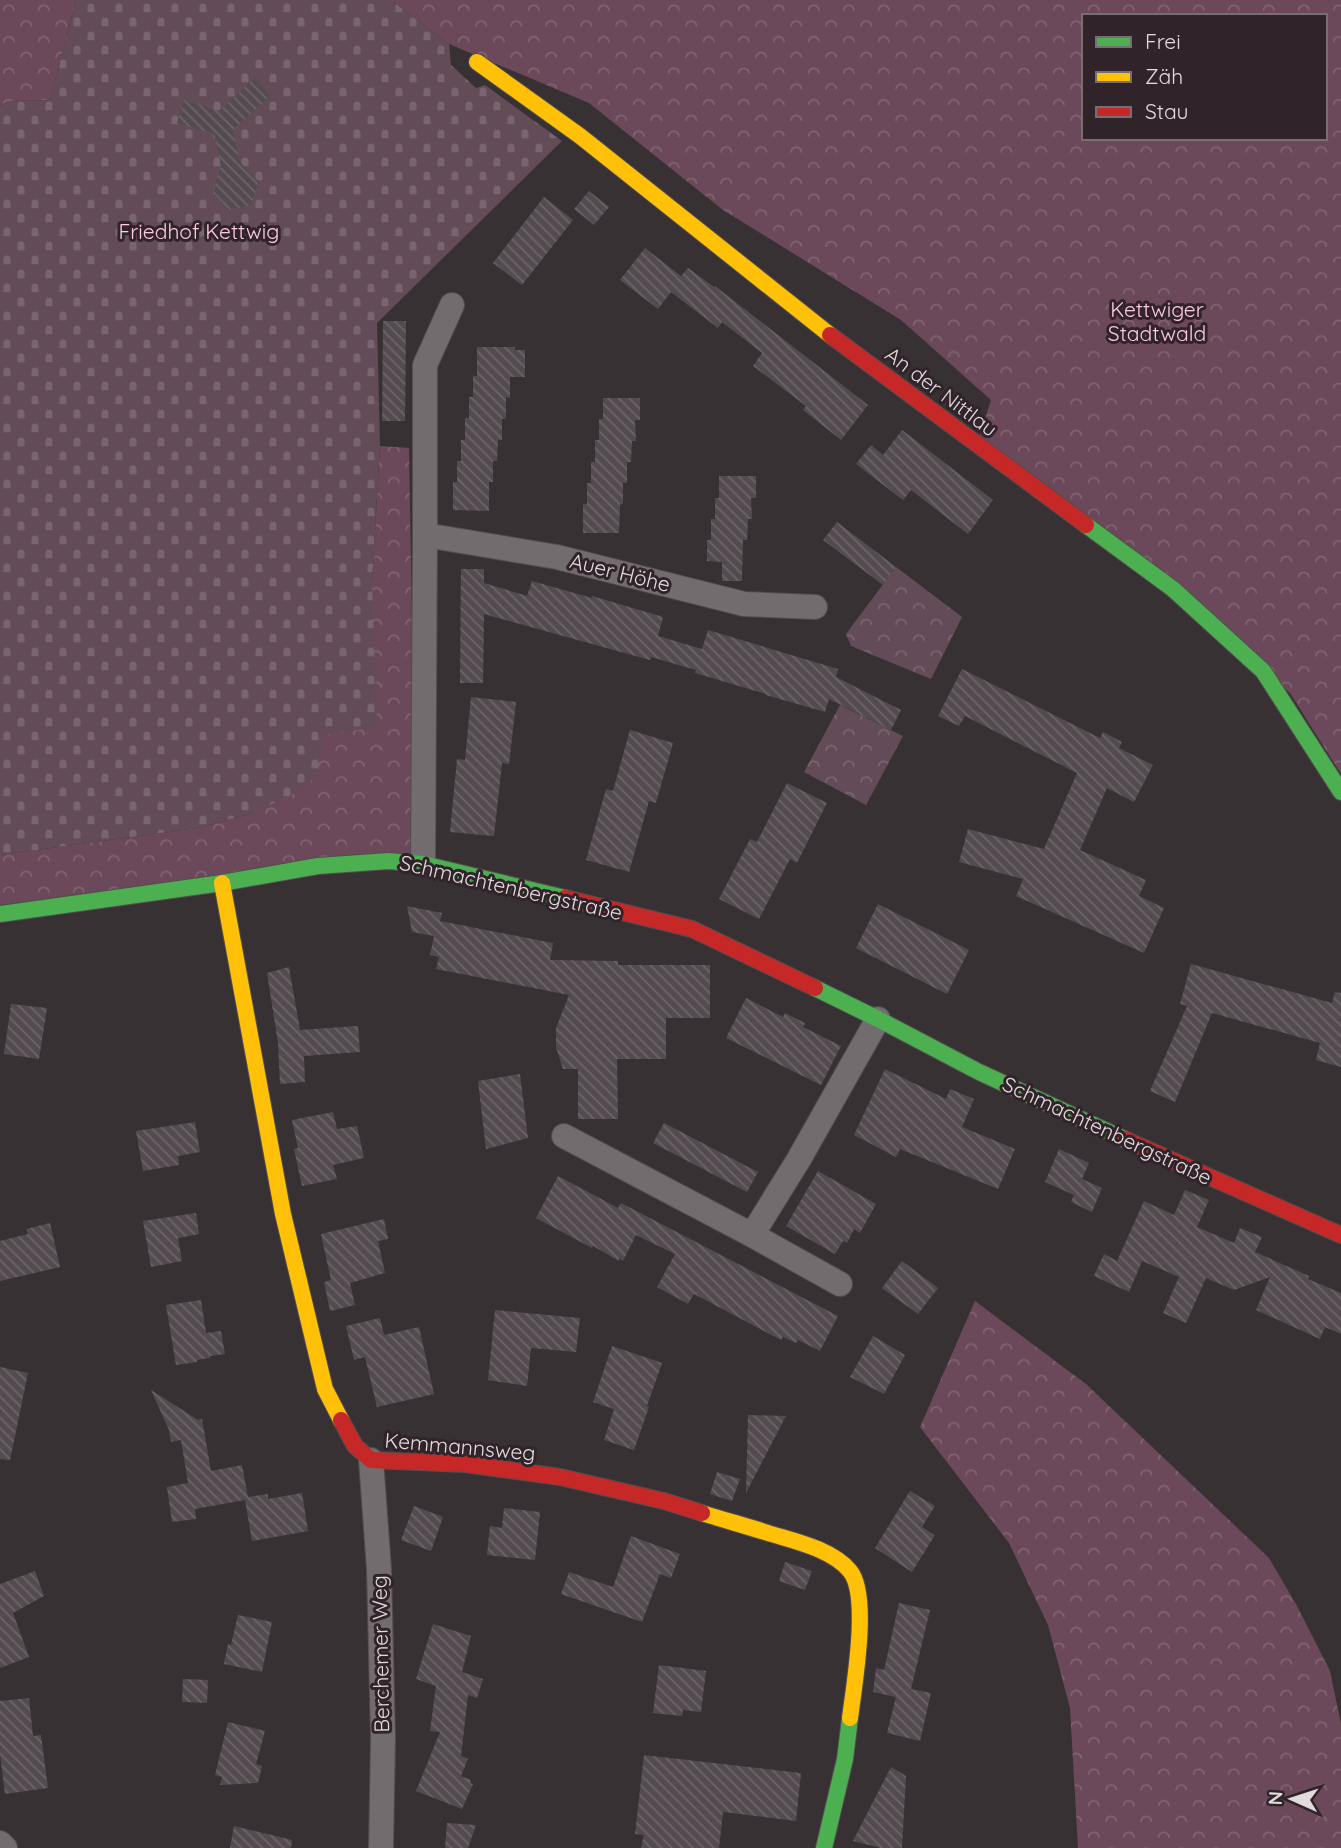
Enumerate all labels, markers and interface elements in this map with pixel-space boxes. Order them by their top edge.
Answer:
legend [1082,14,1327,140]
text: Frei [1145,28,1181,54]
text: Zäh [1145,63,1183,89]
text: Stau [1145,98,1188,124]
park label: Friedhof Kettwig [119,218,279,244]
park label: Kettwiger Stadtwald [1108,296,1206,346]
street label: An der Nittlau [881,341,1003,442]
street label: Auer Höhe [567,547,673,597]
street label: Schmachtenbergstraße [397,849,625,925]
street label: Schmachtenbergstraße [999,1070,1216,1190]
street label: Kemmannsweg [384,1426,537,1466]
street label: Berchemer Weg [366,1575,394,1733]
north arrow [1257,1764,1327,1834]
text: N [1263,1791,1287,1806]

